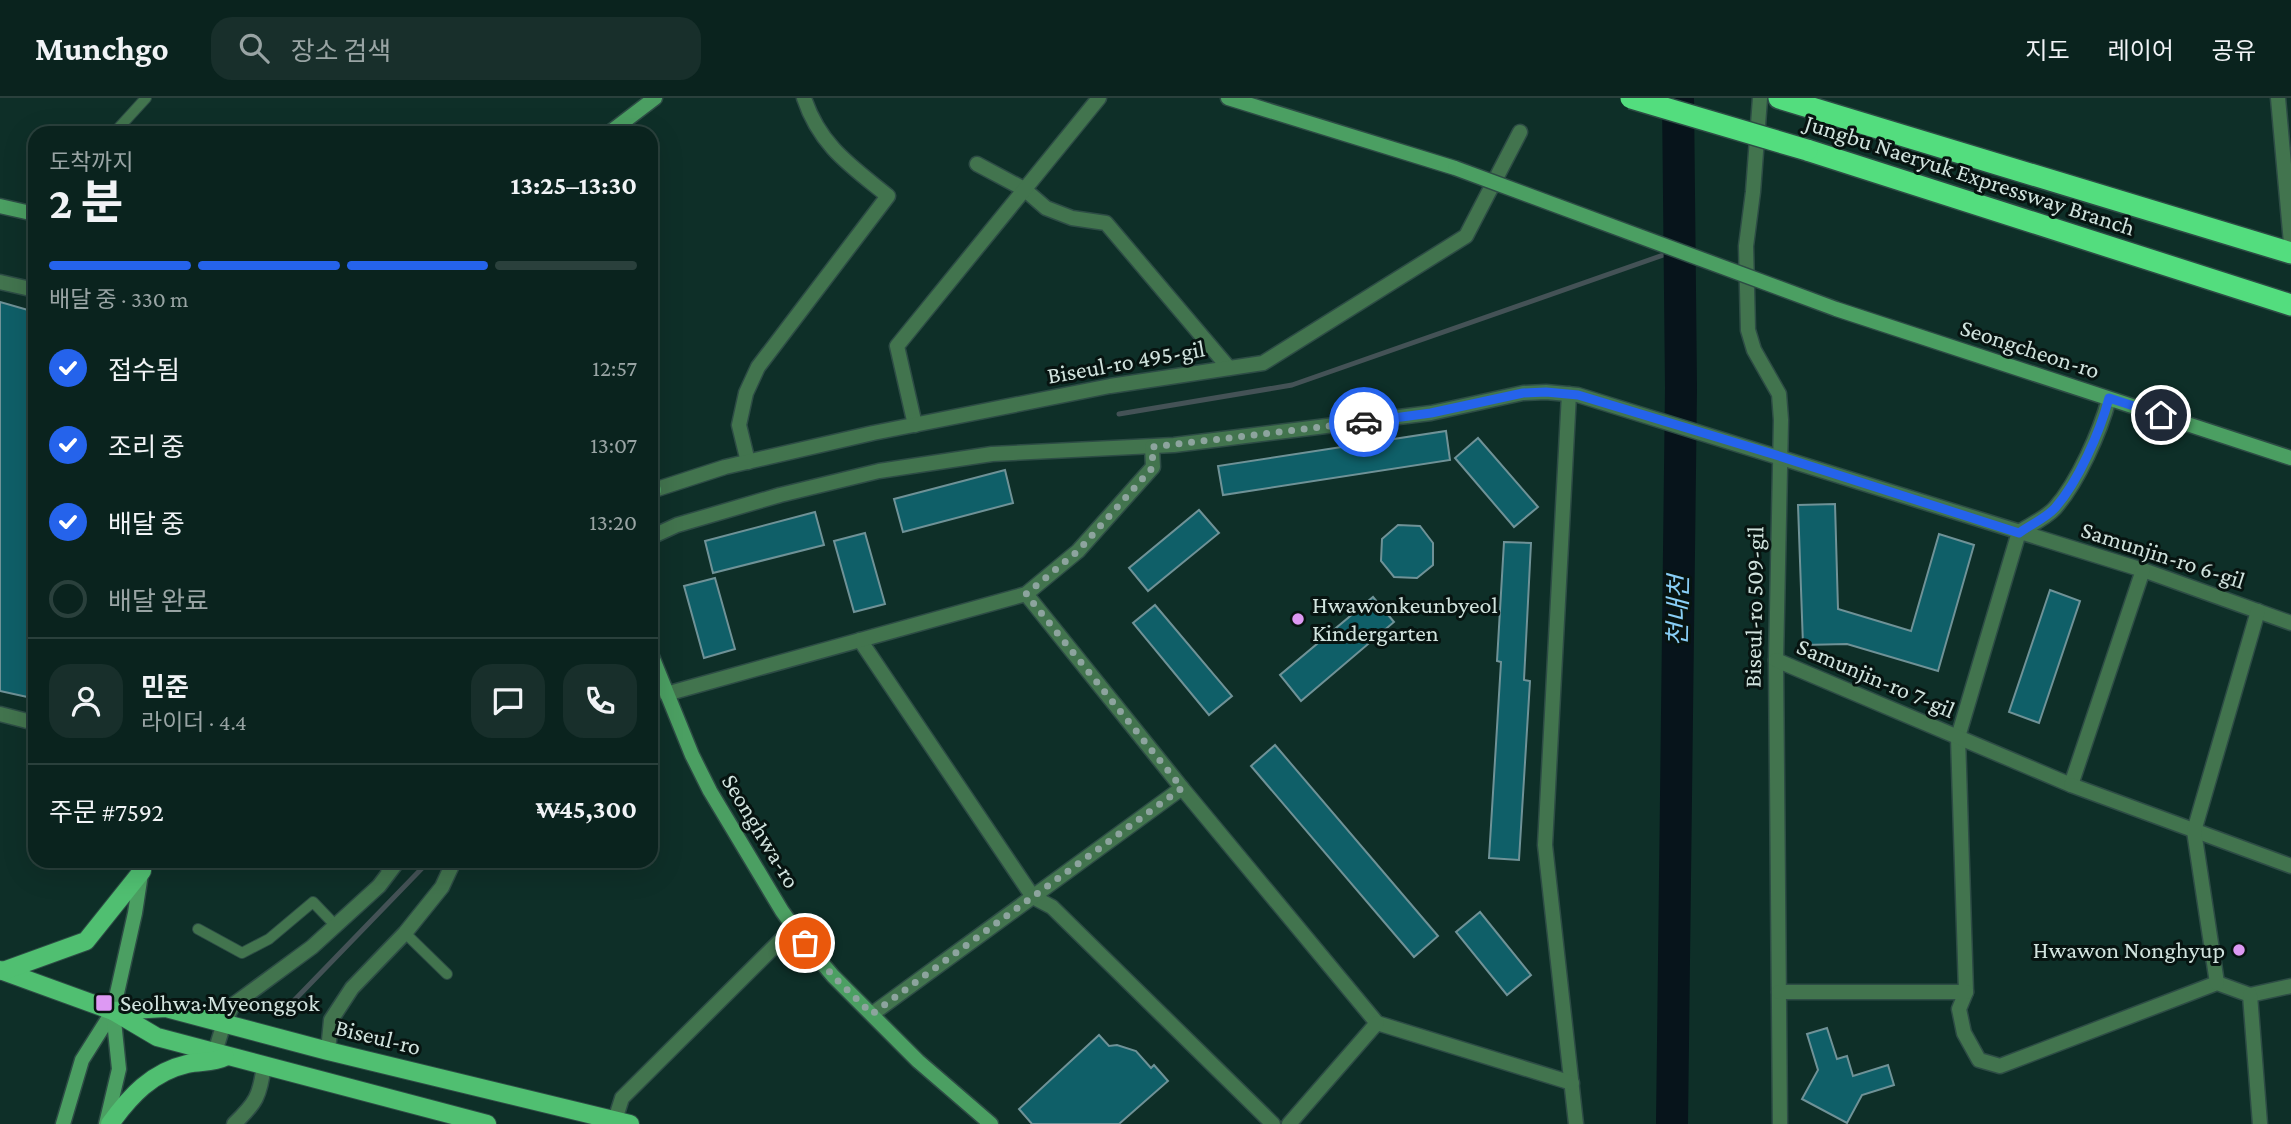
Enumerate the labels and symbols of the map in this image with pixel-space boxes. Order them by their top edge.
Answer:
street label: Jungbu Naeryuk Expressway Branch [1800,108,2139,241]
street label: Seongcheon-ro [1957,313,2103,384]
street label: Biseul-ro 495-gil [1045,334,1207,389]
pin [2131,385,2191,445]
courier [1329,387,1399,457]
street label: Samunjin-ro 6-gil [2078,515,2248,594]
street label: Biseul-ro 509-gil [1739,526,1768,688]
water label: 천내천 [1663,572,1694,647]
place label: Hwawonkeunbyeol Kindergarten [1312,591,1498,646]
marker: Hwawonkeunbyeol Kindergarten [1290,611,1306,627]
street label: Samunjin-ro 7-gil [1793,632,1959,723]
street label: Seonghwa-ro [717,769,806,893]
pin [775,913,835,973]
place label: Hwawon Nonghyup [2033,936,2225,963]
marker: Hwawon Nonghyup [2231,942,2247,958]
place label: Seolhwa·Myeonggok [120,989,320,1016]
marker: Seolhwa·Myeonggok [94,993,114,1013]
street label: Biseul-ro [333,1013,424,1060]

